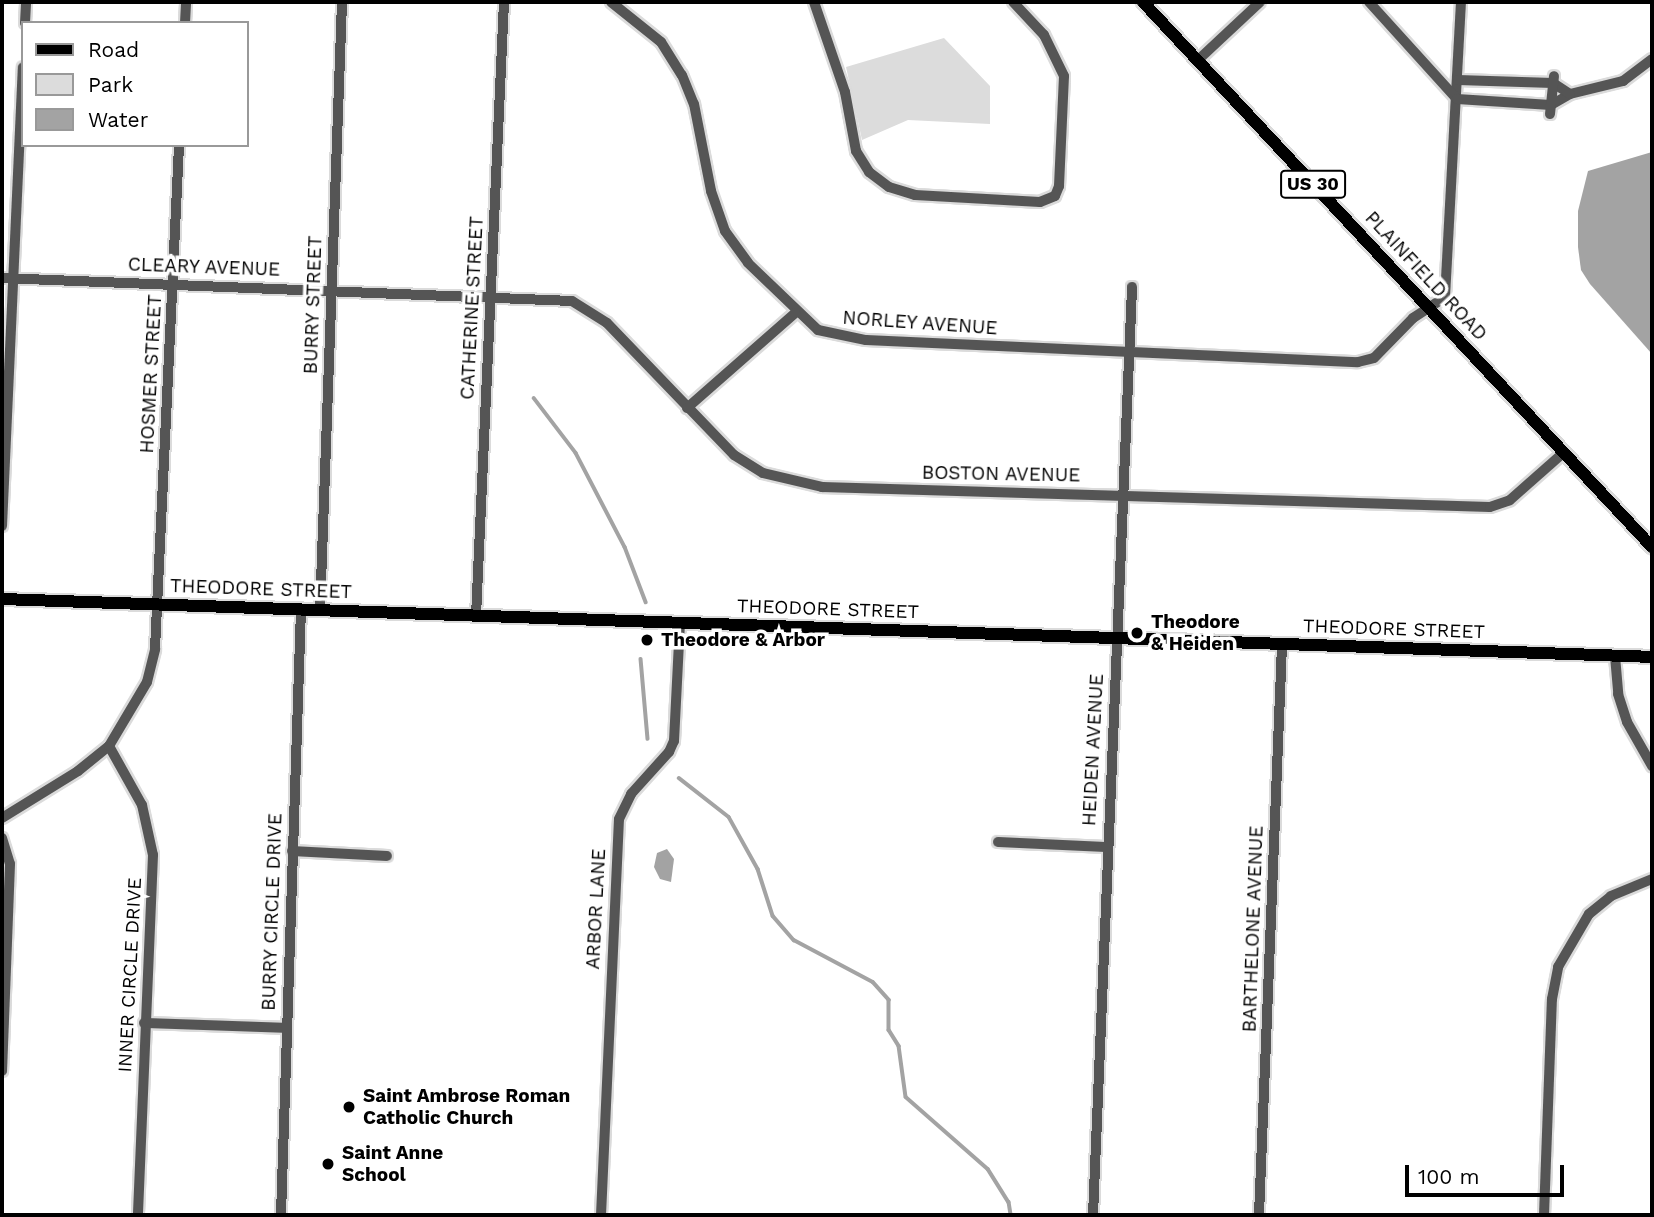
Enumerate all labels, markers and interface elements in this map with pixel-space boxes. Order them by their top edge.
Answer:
legend [21,21,248,147]
text: Road [88,37,139,62]
text: Park [88,72,133,97]
text: Water [88,107,148,132]
road number: US 30 [1280,169,1346,198]
street label: PLAINFIELD ROAD [1360,207,1492,345]
street label: CATHERINE STREET [456,216,488,400]
street label: BURRY STREET [299,235,327,375]
street label: CLEARY AVENUE [127,253,281,281]
street label: HOSMER STREET [135,294,167,454]
street label: NORLEY AVENUE [841,306,999,340]
street label: BOSTON AVENUE [921,461,1081,487]
street label: THEODORE STREET [170,574,352,604]
street label: THEODORE STREET [737,594,919,624]
place label: Theodore & Heiden [1151,611,1240,655]
street label: THEODORE STREET [1303,614,1485,644]
marker: Theodore & Heiden [1129,625,1145,641]
place label: Theodore & Arbor [661,629,825,651]
marker: Theodore & Arbor [639,632,655,648]
street label: HEIDEN AVENUE [1078,673,1108,827]
street label: BURRY CIRCLE DRIVE [257,812,287,1012]
street label: BARTHELONE AVENUE [1238,825,1268,1033]
street label: ARBOR LANE [581,848,611,970]
street label: INNER CIRCLE DRIVE [114,877,146,1073]
place label: Saint Ambrose Roman Catholic Church [363,1085,571,1129]
marker: Saint Ambrose Roman Catholic Church [341,1099,357,1115]
place label: Saint Anne School [342,1142,444,1186]
scale bar [1409,1150,1568,1194]
marker: Saint Anne School [320,1156,336,1172]
text: 100 m [1418,1164,1480,1189]

